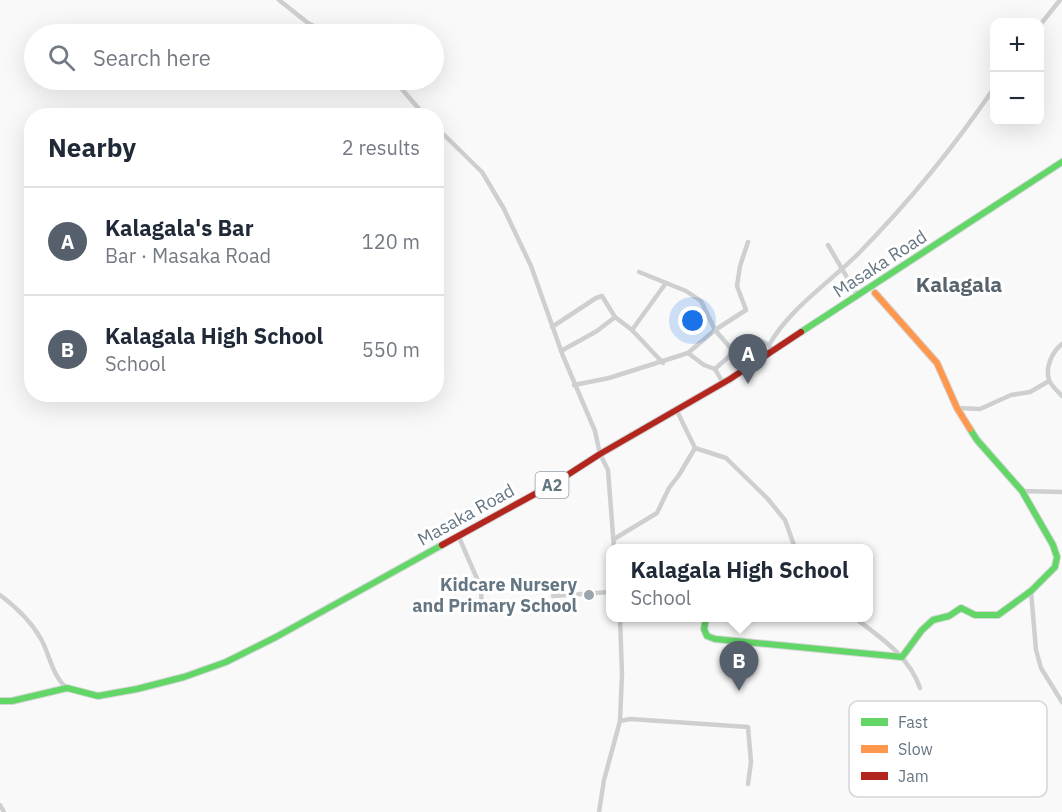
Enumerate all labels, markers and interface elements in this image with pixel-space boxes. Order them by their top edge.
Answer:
map controls [990,18,1044,126]
button: + [990,18,1044,72]
search box [24,24,444,90]
icon: search [45,41,78,74]
text: Search here [93,43,211,72]
button: − [990,72,1044,126]
text: Nearby [48,130,136,164]
text: 2 results [342,134,420,161]
text: Kalagala's Bar [105,213,254,242]
street label: Masaka Road [828,225,931,302]
text: A [61,228,74,255]
text: 120 m [362,228,420,255]
text: Bar · Masaka Road [105,242,271,269]
district label: Kalagala [916,270,1002,298]
your location [678,306,707,335]
text: Kalagala High School [105,321,323,350]
pin: A [728,334,768,384]
text: B [61,336,74,363]
text: 550 m [362,336,420,363]
text: School [105,350,166,377]
road number: A2 [536,472,568,498]
street label: Masaka Road [413,479,518,551]
popup [606,544,873,622]
text: Kalagala High School [630,555,849,584]
place label: Kidcare Nursery and Primary School [412,573,578,617]
text: School [630,584,691,611]
marker: Kidcare Nursery and Primary School [582,588,596,602]
pin: B [720,642,758,691]
legend [849,701,1047,797]
text: Fast [898,712,928,732]
text: Slow [898,739,933,759]
text: Jam [898,766,929,786]

